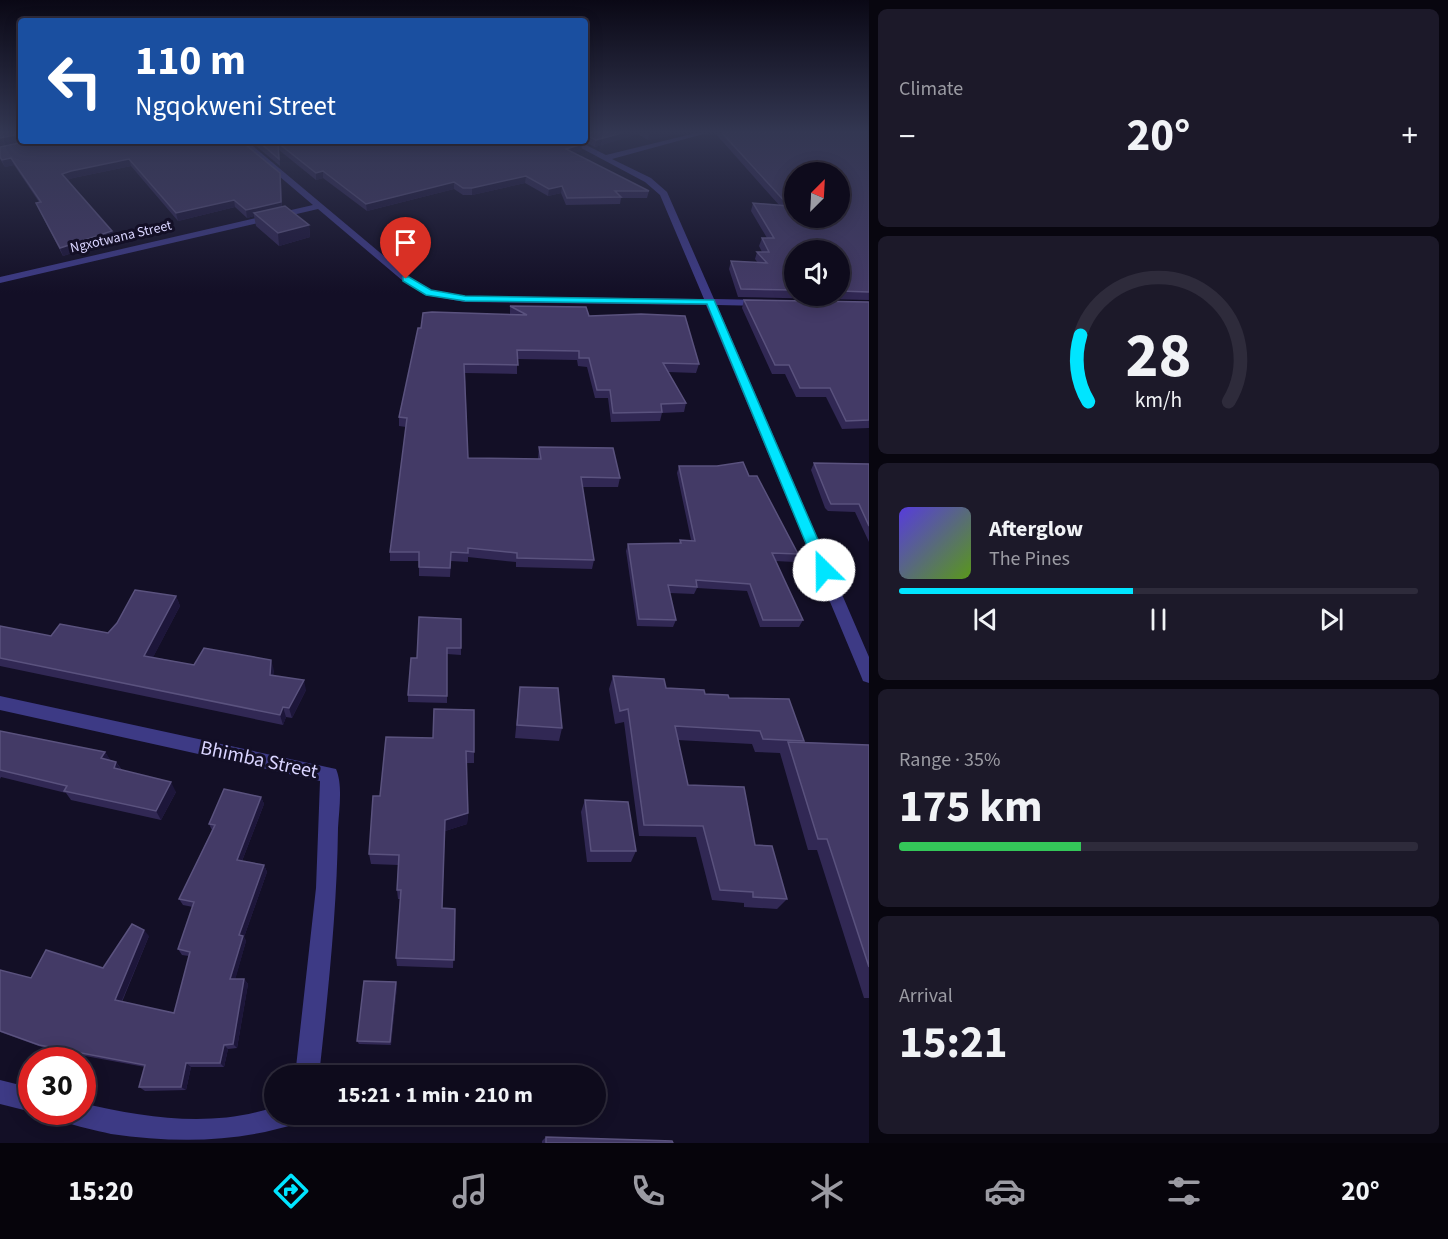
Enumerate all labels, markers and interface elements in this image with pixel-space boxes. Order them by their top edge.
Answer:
text: 110 m [135,31,246,91]
icon: left [36,42,114,120]
text: Climate [899,75,963,103]
text: Ngqokweni Street [135,87,336,126]
text: 20° [1127,104,1190,168]
text: − [899,113,915,160]
text: + [1402,113,1418,160]
north arrow [784,162,850,228]
map controls [784,162,850,306]
street label: Ngxotwana Street [68,216,174,258]
pin [380,217,431,279]
icon: arrive [389,226,422,259]
button: sound [784,240,850,306]
text: 28 [1126,312,1191,401]
text: km/h [1135,385,1182,416]
text: Afterglow [989,513,1083,545]
position arrow [792,538,856,602]
text: The Pines [989,545,1070,573]
icon: previous [969,603,1002,636]
icon: pause [1142,603,1175,636]
icon: next [1315,603,1348,636]
street label: Bhimba Street [198,734,320,786]
text: Range · 35% [899,746,1000,774]
text: 175 km [899,775,1043,839]
text: Arrival [899,982,953,1010]
text: 15:21 [899,1011,1008,1075]
speed limit sign: 30 [18,1047,96,1125]
text: 15:21 · 1 min · 210 m [337,1079,533,1111]
icon: directions [270,1170,312,1212]
icon: music [449,1170,491,1212]
icon: phone [627,1170,669,1212]
icon: climate [806,1170,848,1212]
icon: car [984,1170,1026,1212]
icon: filters [1163,1170,1205,1212]
text: 15:20 [68,1172,133,1211]
text: 20° [1341,1172,1380,1211]

